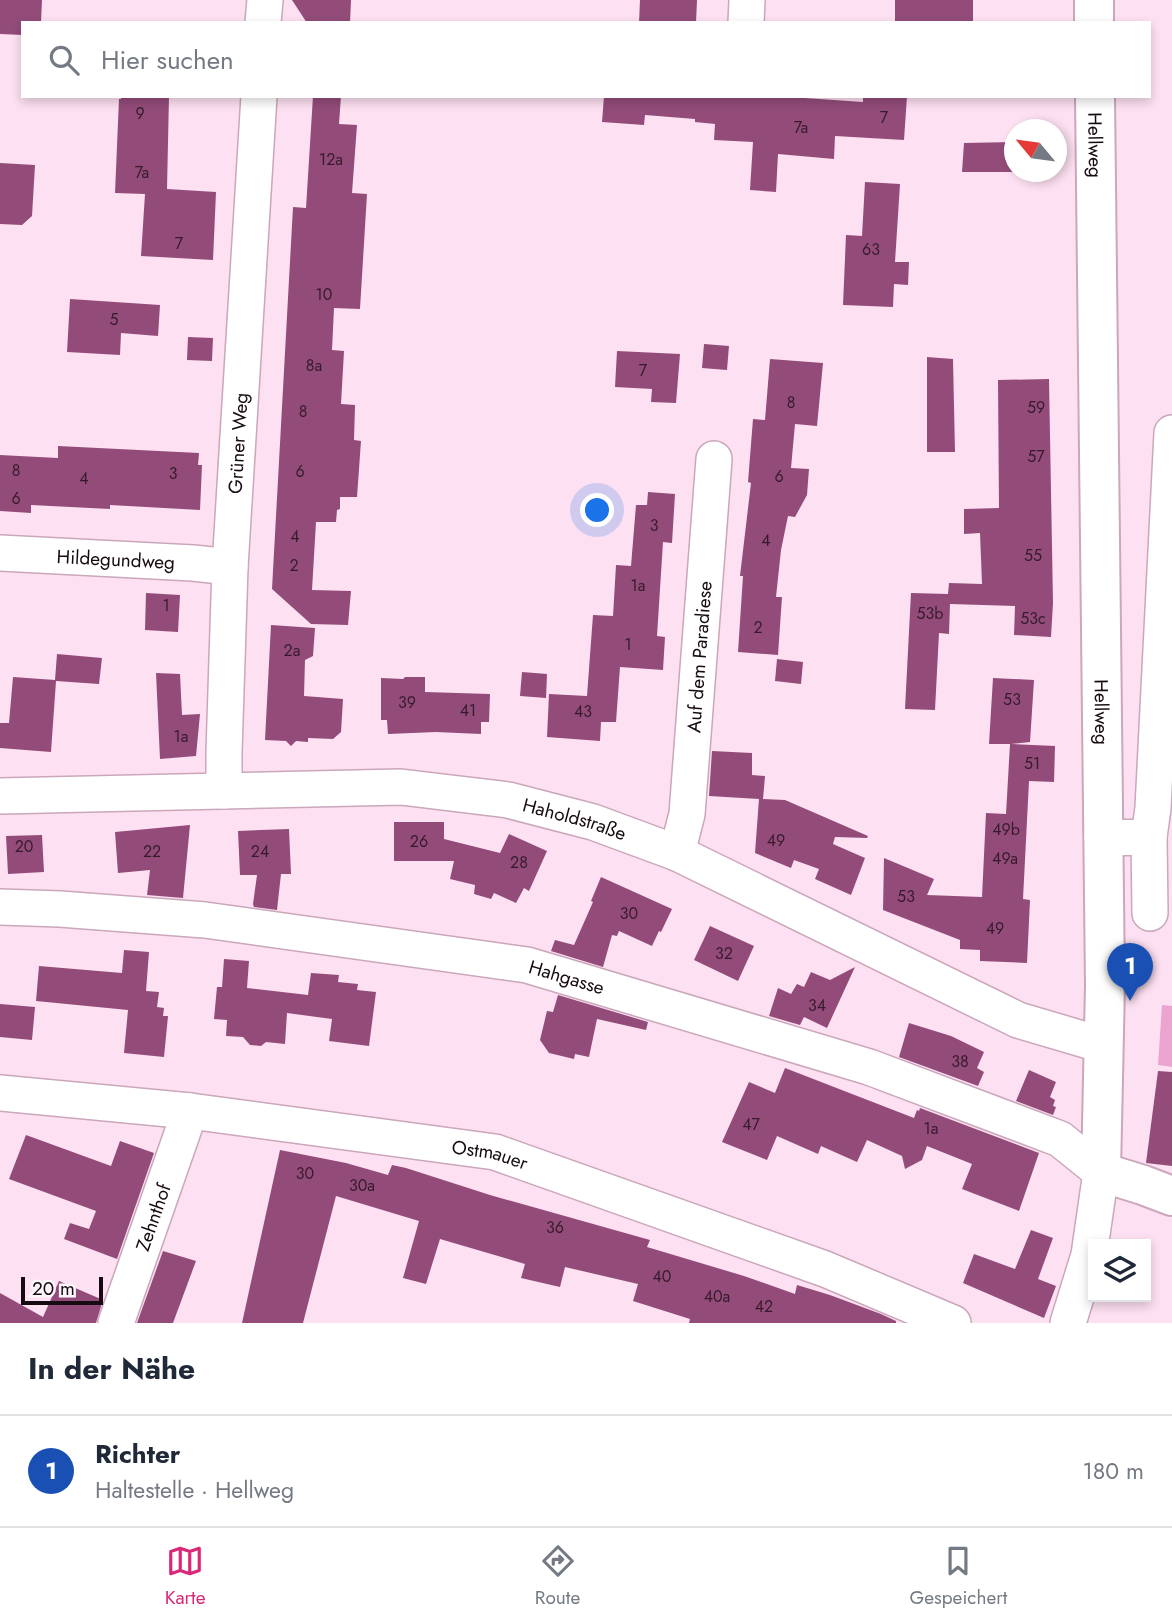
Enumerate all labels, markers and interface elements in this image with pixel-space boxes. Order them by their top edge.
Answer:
search box [21,21,1151,98]
icon: search [45,41,83,79]
text: Hier suchen [101,41,234,79]
house number: 9 [135,102,145,125]
house number: 7 [880,106,889,129]
street label: Hellweg [1082,112,1109,178]
house number: 7a [794,116,808,139]
north arrow [1004,119,1067,182]
house number: 12a [319,148,343,171]
house number: 7a [135,161,149,184]
house number: 7 [175,232,184,255]
house number: 63 [862,238,880,261]
house number: 10 [316,283,332,306]
house number: 5 [109,308,119,331]
house number: 8a [306,354,322,377]
house number: 7 [639,359,648,382]
house number: 8 [787,391,795,414]
street label: Grüner Weg [221,392,254,495]
house number: 59 [1027,396,1045,419]
house number: 8 [299,400,307,423]
house number: 57 [1027,445,1045,468]
house number: 8 [12,459,20,482]
house number: 6 [295,460,305,483]
house number: 3 [169,462,178,485]
house number: 6 [774,465,784,488]
house number: 4 [79,467,89,490]
house number: 6 [11,487,21,510]
your location [580,493,614,527]
house number: 3 [650,514,659,537]
house number: 4 [290,525,300,548]
house number: 4 [761,529,771,552]
street label: Hildegundweg [56,542,176,576]
house number: 55 [1024,544,1042,567]
house number: 2 [289,554,299,577]
house number: 1a [631,574,645,597]
street label: Auf dem Paradiese [680,580,718,734]
house number: 1 [162,594,170,617]
house number: 53b [917,602,943,625]
house number: 53c [1020,607,1046,630]
house number: 2 [753,616,763,639]
house number: 1 [624,633,632,656]
house number: 2a [284,639,300,662]
street label: Hellweg [1088,679,1116,745]
house number: 53 [1003,688,1021,711]
house number: 39 [398,691,416,714]
house number: 41 [460,699,476,722]
house number: 43 [574,700,592,723]
house number: 1a [174,725,188,748]
house number: 51 [1024,752,1040,775]
street label: Haholdstraße [520,791,630,847]
house number: 49b [992,818,1020,841]
house number: 49 [767,829,785,852]
house number: 26 [410,830,428,853]
house number: 20 [15,835,33,858]
house number: 22 [143,840,161,863]
house number: 24 [251,840,269,863]
house number: 49a [992,847,1018,870]
house number: 28 [510,851,528,874]
house number: 53 [897,885,915,908]
house number: 30 [620,902,638,925]
house number: 49 [986,917,1004,940]
house number: 32 [715,942,733,965]
pin: 1 [1107,943,1153,1001]
street label: Hahgasse [526,953,608,1001]
house number: 34 [808,994,826,1017]
house number: 38 [951,1050,969,1073]
house number: 47 [742,1113,760,1136]
house number: 1a [924,1117,938,1140]
street label: Ostmauer [450,1133,532,1176]
house number: 30 [296,1162,314,1185]
house number: 30a [349,1174,375,1197]
street label: Zehnthof [129,1179,177,1255]
house number: 36 [546,1216,564,1239]
map controls [1088,1239,1151,1302]
button: layers [1088,1239,1151,1302]
house number: 40 [653,1265,671,1288]
scale bar [21,1274,103,1306]
text: 20 m [32,1275,75,1302]
house number: 40a [704,1285,730,1308]
house number: 42 [755,1295,773,1318]
text: In der Nähe [28,1347,195,1390]
text: Richter [95,1435,181,1473]
text: 1 [45,1454,57,1488]
text: 180 m [1082,1454,1144,1488]
text: Haltestelle · Hellweg [95,1473,294,1507]
tab: Karte [165,1542,205,1611]
tab: Route [535,1542,580,1611]
tab: Gespeichert [910,1542,1007,1611]

